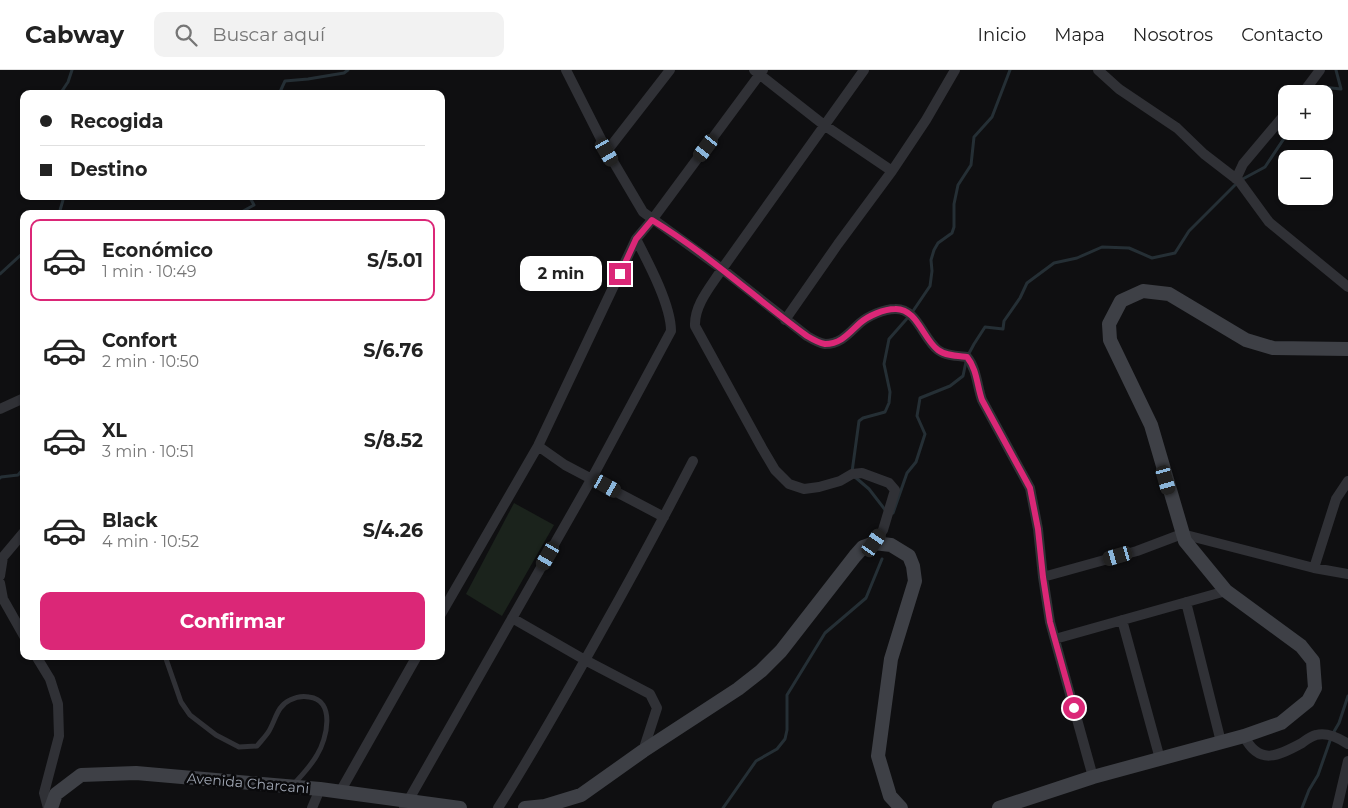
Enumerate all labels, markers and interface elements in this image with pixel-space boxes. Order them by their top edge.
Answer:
search box [154,12,504,57]
text: Cabway [25,20,124,49]
icon: search [172,21,200,49]
text: Buscar aquí [212,23,325,46]
text: Inicio [978,24,1026,46]
text: Mapa [1054,24,1105,46]
text: Nosotros [1133,24,1213,46]
text: Contacto [1241,24,1323,46]
map controls [1278,85,1333,205]
button: + [1278,85,1333,140]
text: Recogida [70,110,163,133]
car [690,132,721,164]
car [593,135,620,169]
button: − [1278,150,1333,205]
text: Destino [70,158,147,181]
icon: car [42,238,87,283]
text: Económico [102,239,213,262]
text: S/5.01 [367,249,423,272]
callout: 2 min [520,256,602,292]
text: 1 min · 10:49 [102,262,196,281]
route end [609,263,631,285]
text: 2 min [538,264,584,283]
icon: car [42,328,87,373]
text: Confort [102,329,177,352]
text: S/6.76 [363,339,423,362]
text: 2 min · 10:50 [102,352,199,371]
icon: car [42,418,87,463]
text: XL [102,419,127,442]
text: S/8.52 [364,429,423,452]
text: 3 min · 10:51 [102,442,194,461]
car [1154,464,1177,496]
car [590,472,623,500]
icon: car [42,508,87,553]
text: Black [102,509,158,532]
text: S/4.26 [363,519,423,542]
car [859,526,888,560]
text: 4 min · 10:52 [102,532,199,551]
car [534,539,561,573]
car [1101,545,1134,567]
button: Confirmar [40,592,425,650]
route start [1063,697,1085,719]
street label: Avenida Charcani [186,769,310,797]

